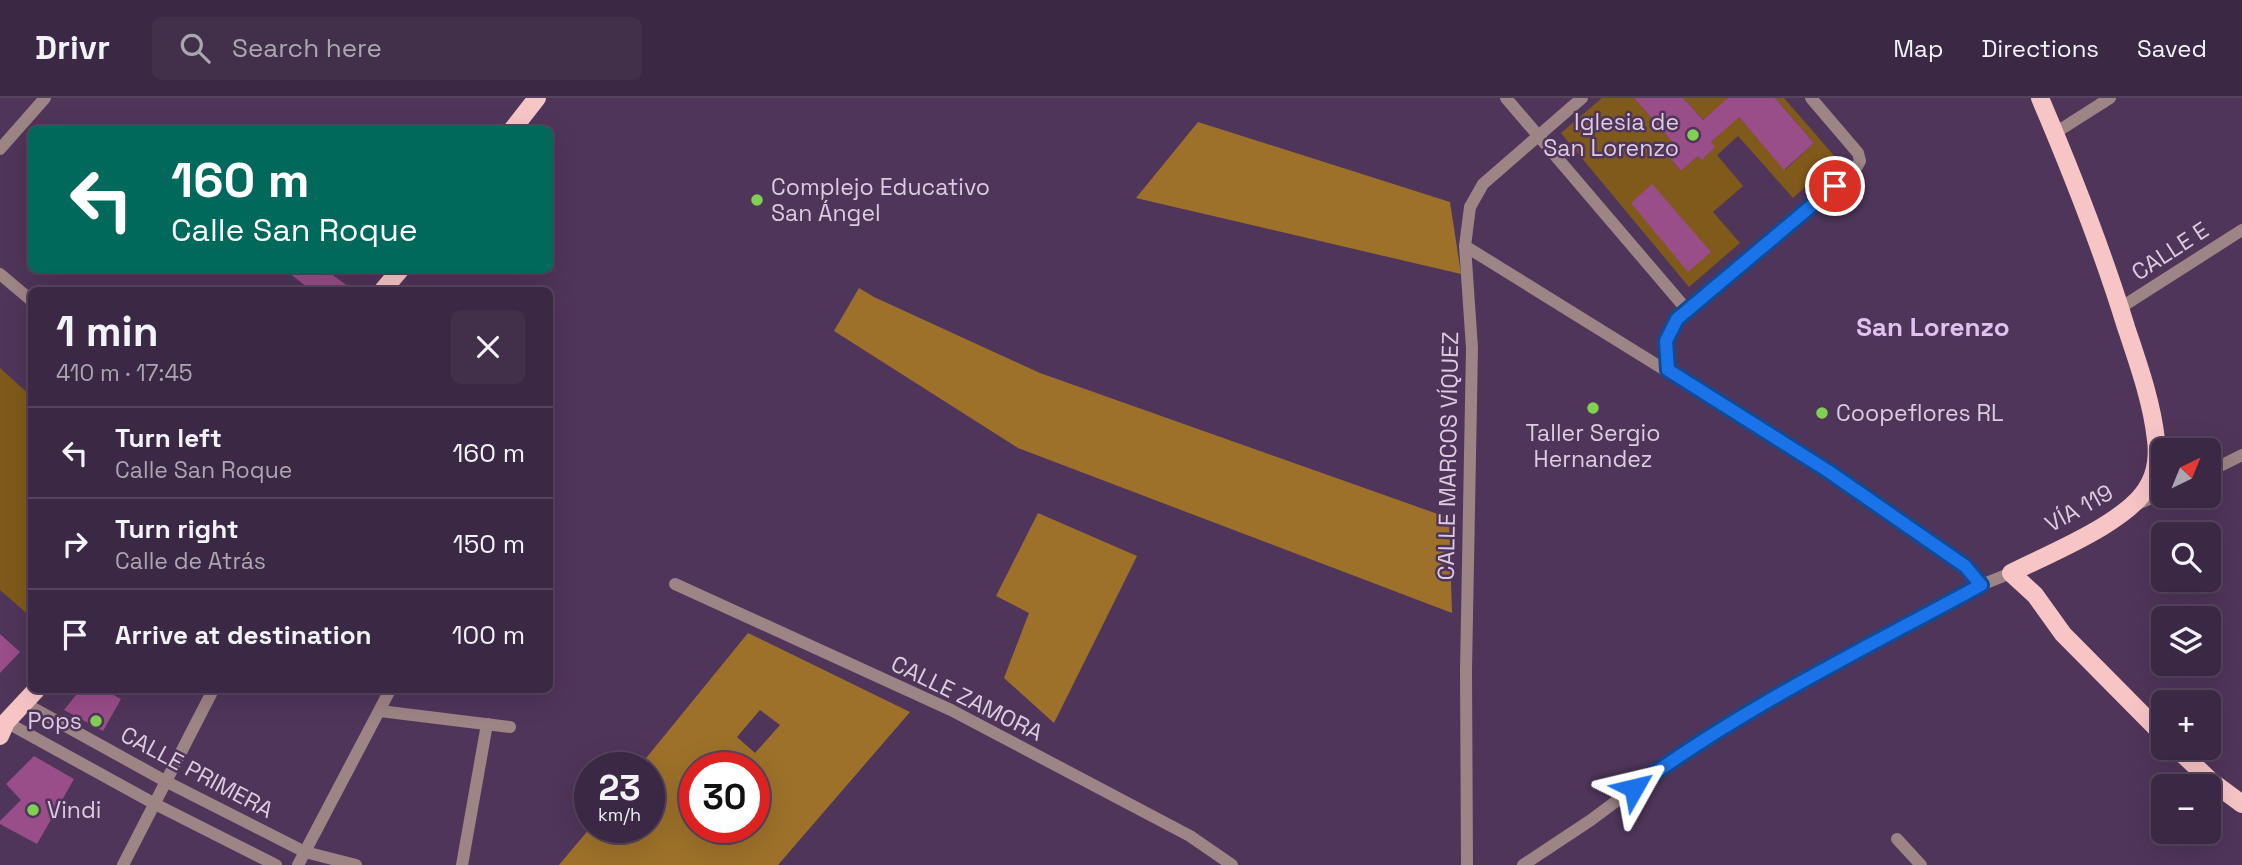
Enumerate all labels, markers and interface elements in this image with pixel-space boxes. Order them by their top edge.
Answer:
search box [152,17,642,80]
text: Drivr [35,27,110,69]
icon: search [176,29,214,67]
text: Search here [232,31,382,65]
text: Map [1893,33,1943,64]
text: Directions [1981,33,2099,64]
text: Saved [2137,33,2207,64]
place label: Iglesia de San Lorenzo [1543,107,1679,163]
marker: Iglesia de San Lorenzo [1685,127,1701,143]
text: 160 m [171,149,309,211]
icon: left [56,154,147,245]
pin [1805,156,1865,216]
icon: arrive [1816,167,1854,205]
place label: Complejo Educativo San Ángel [771,172,990,228]
marker: Complejo Educativo San Ángel [749,192,765,208]
text: Calle San Roque [171,210,418,250]
street label: CALLE E [2126,215,2214,287]
text: 1 min [56,305,159,358]
button: close [451,310,525,384]
district label: San Lorenzo [1856,310,2010,344]
street label: CALLE MARCOS VÍQUEZ [1431,331,1465,581]
text: 410 m · 17:45 [56,358,193,388]
place label: Coopeflores RL [1836,398,2004,428]
marker: Taller Sergio Hernandez [1585,400,1601,416]
marker: Coopeflores RL [1814,405,1830,421]
place label: Taller Sergio Hernandez [1526,418,1660,474]
text: Turn left [115,421,222,455]
icon: left [56,434,94,472]
text: 160 m [453,436,525,470]
north arrow [2151,438,2221,508]
map controls [2151,438,2221,844]
text: Calle San Roque [115,455,292,485]
street label: VÍA 119 [2040,477,2118,539]
text: Turn right [115,512,239,546]
button: search [2151,522,2221,592]
icon: right [56,525,94,563]
text: 150 m [453,527,525,561]
text: Calle de Atrás [115,546,266,576]
button: layers [2151,606,2221,676]
icon: arrive [56,616,94,654]
text: Arrive at destination [115,618,372,652]
text: 100 m [452,618,525,652]
street label: CALLE ZAMORA [886,648,1048,748]
button: + [2151,690,2221,760]
place label: Pops [27,706,82,736]
marker: Pops [88,713,104,729]
street label: CALLE PRIMERA [115,719,279,825]
position arrow [1597,751,1671,825]
speed limit sign: 30 [679,752,770,843]
text: 23 [598,766,641,810]
button: − [2151,774,2221,844]
place label: Vindi [47,795,101,825]
marker: Vindi [25,802,41,818]
text: km/h [598,803,641,826]

